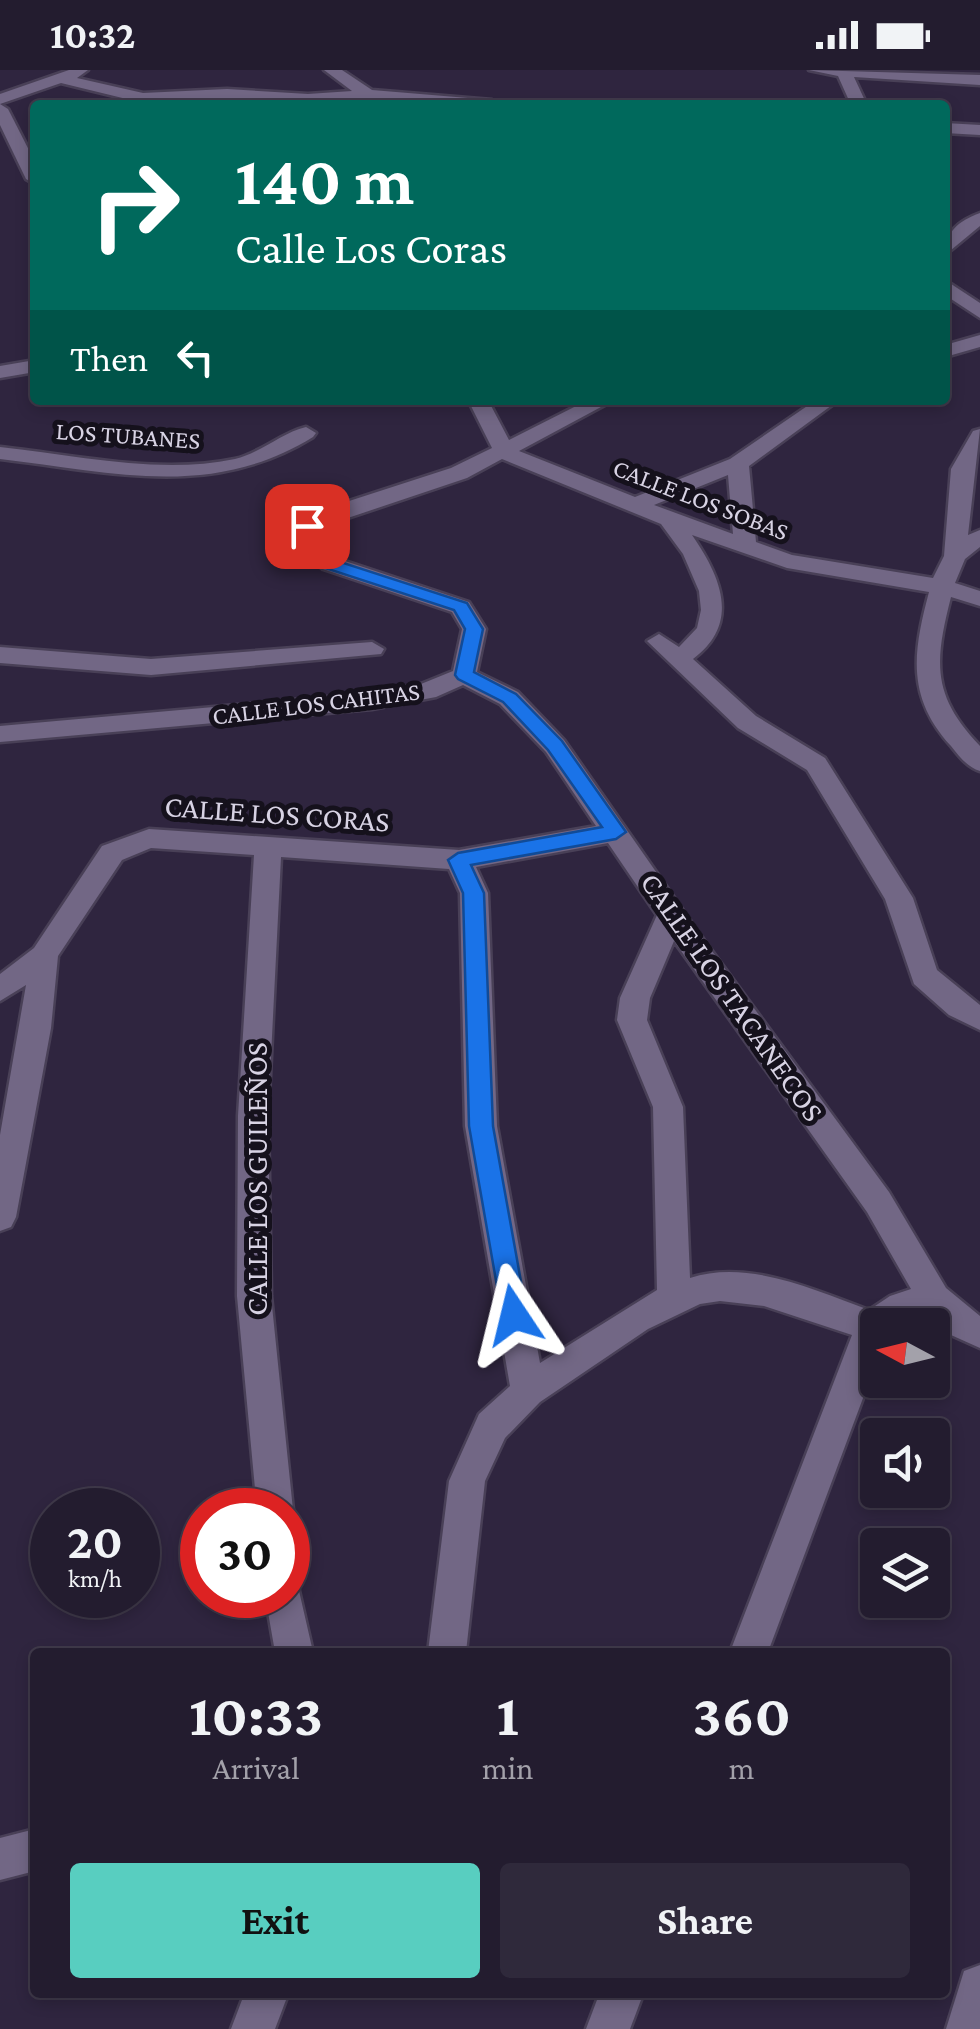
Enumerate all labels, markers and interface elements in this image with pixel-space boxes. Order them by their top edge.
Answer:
text: 10:32 [50,14,135,56]
icon: right [70,140,200,270]
text: 140 m [235,141,414,219]
text: Calle Los Coras [235,223,507,273]
icon: left [168,330,223,385]
text: Then [70,337,148,379]
street label: LOS TUBANES [55,417,201,454]
street label: CALLE LOS SOBAS [610,454,792,545]
pin [265,484,350,569]
icon: arrive [280,499,335,554]
street label: CALLE LOS CAHITAS [211,677,421,730]
street label: CALLE LOS CORAS [164,789,391,838]
street label: CALLE LOS TACANECOS [634,866,831,1127]
street label: CALLE LOS GUILEÑOS [240,1042,273,1316]
position arrow [462,1263,566,1367]
north arrow [860,1308,950,1398]
map controls [860,1308,950,1618]
button: sound [860,1418,950,1508]
speed limit sign: 30 [180,1488,310,1618]
text: 20 [67,1513,123,1569]
button: layers [860,1528,950,1618]
text: km/h [68,1565,122,1592]
text: 10:33 [189,1681,323,1748]
text: 1 [496,1681,519,1748]
text: 360 [692,1681,791,1748]
text: Arrival [212,1750,300,1786]
text: min [482,1750,533,1786]
text: m [729,1750,755,1786]
button: Exit [70,1863,480,1978]
button: Share [500,1863,910,1978]

